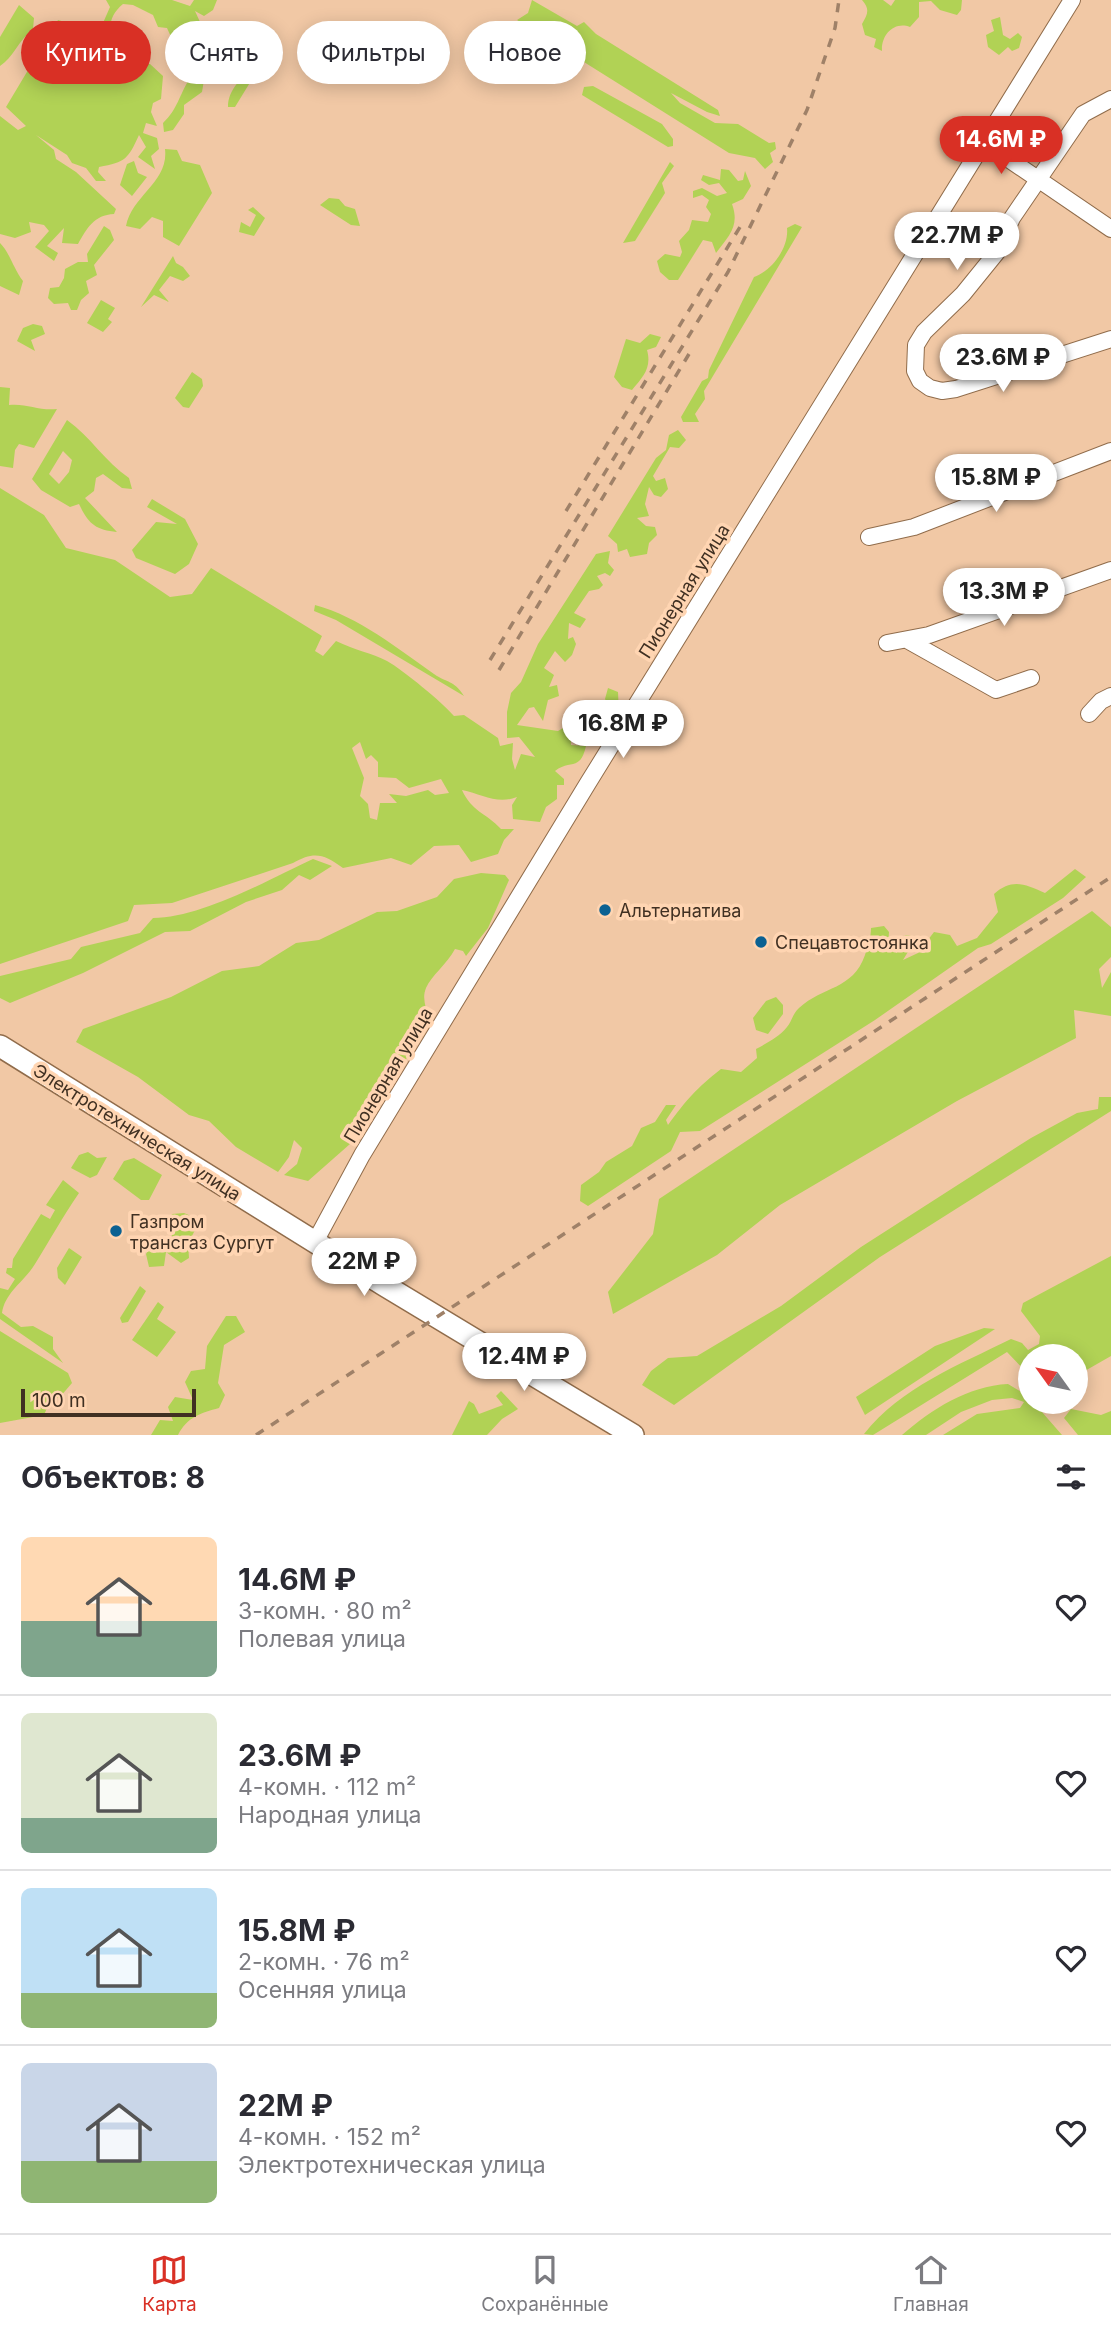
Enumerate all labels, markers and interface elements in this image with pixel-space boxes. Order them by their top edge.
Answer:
chip: Купить [21,21,151,84]
chip: Снять [165,21,283,84]
chip: Фильтры [297,21,450,84]
chip: Новое [464,21,586,84]
pin: 14.6M ₽ [936,116,1066,176]
text: 14.6M ₽ [956,125,1046,153]
pin: 22.7M ₽ [892,212,1022,272]
text: 22.7M ₽ [910,221,1004,249]
pin: 23.6M ₽ [938,334,1068,394]
text: 23.6M ₽ [956,343,1050,371]
pin: 15.8M ₽ [931,454,1061,514]
text: 15.8M ₽ [951,463,1041,491]
street label: Пионерная улица [634,520,734,662]
pin: 13.3M ₽ [939,568,1069,628]
text: 13.3M ₽ [959,577,1049,605]
pin: 16.8M ₽ [558,700,688,760]
text: 16.8M ₽ [578,709,668,737]
place label: Альтернатива [619,900,741,921]
marker: Альтернатива [597,902,613,918]
place label: Спецавтостоянка [775,932,929,953]
marker: Спецавтостоянка [753,934,769,950]
street label: Пионерная улица [339,1004,437,1146]
street label: Электротехническая улица [29,1059,245,1205]
place label: Газпром трансгаз Сургут [130,1211,275,1253]
marker: Газпром трансгаз Сургут [108,1223,124,1239]
pin: 22M ₽ [315,1238,413,1298]
text: 22M ₽ [328,1247,400,1275]
pin: 12.4M ₽ [459,1334,589,1393]
text: 12.4M ₽ [478,1342,570,1370]
north arrow [1018,1344,1088,1414]
map controls [1018,1344,1088,1414]
scale bar [21,1386,196,1418]
text: 100 m [32,1389,86,1412]
icon: filters [1052,1458,1090,1496]
text: Объектов: 8 [21,1459,205,1495]
text: 14.6M ₽ [238,1561,356,1597]
icon: home [77,1565,161,1649]
icon: heart [1052,1588,1090,1626]
text: 3-комн. · 80 m² [238,1597,412,1625]
text: Полевая улица [238,1625,406,1653]
text: 23.6M ₽ [238,1737,362,1773]
icon: home [77,1741,161,1825]
icon: heart [1052,1764,1090,1802]
text: 4-комн. · 112 m² [238,1773,416,1801]
text: Народная улица [238,1801,421,1829]
text: 15.8M ₽ [238,1912,355,1948]
icon: home [77,1916,161,2000]
icon: heart [1052,1939,1090,1977]
text: 2-комн. · 76 m² [238,1948,410,1976]
text: Осенняя улица [238,1976,407,2004]
text: 22M ₽ [238,2087,333,2123]
icon: home [77,2091,161,2175]
icon: heart [1052,2114,1090,2152]
text: 4-комн. · 152 m² [238,2123,421,2151]
text: Электротехническая улица [238,2151,546,2179]
tab: Карта [142,2251,197,2316]
tab: Сохранённые [481,2251,609,2316]
tab: Главная [893,2251,969,2316]

